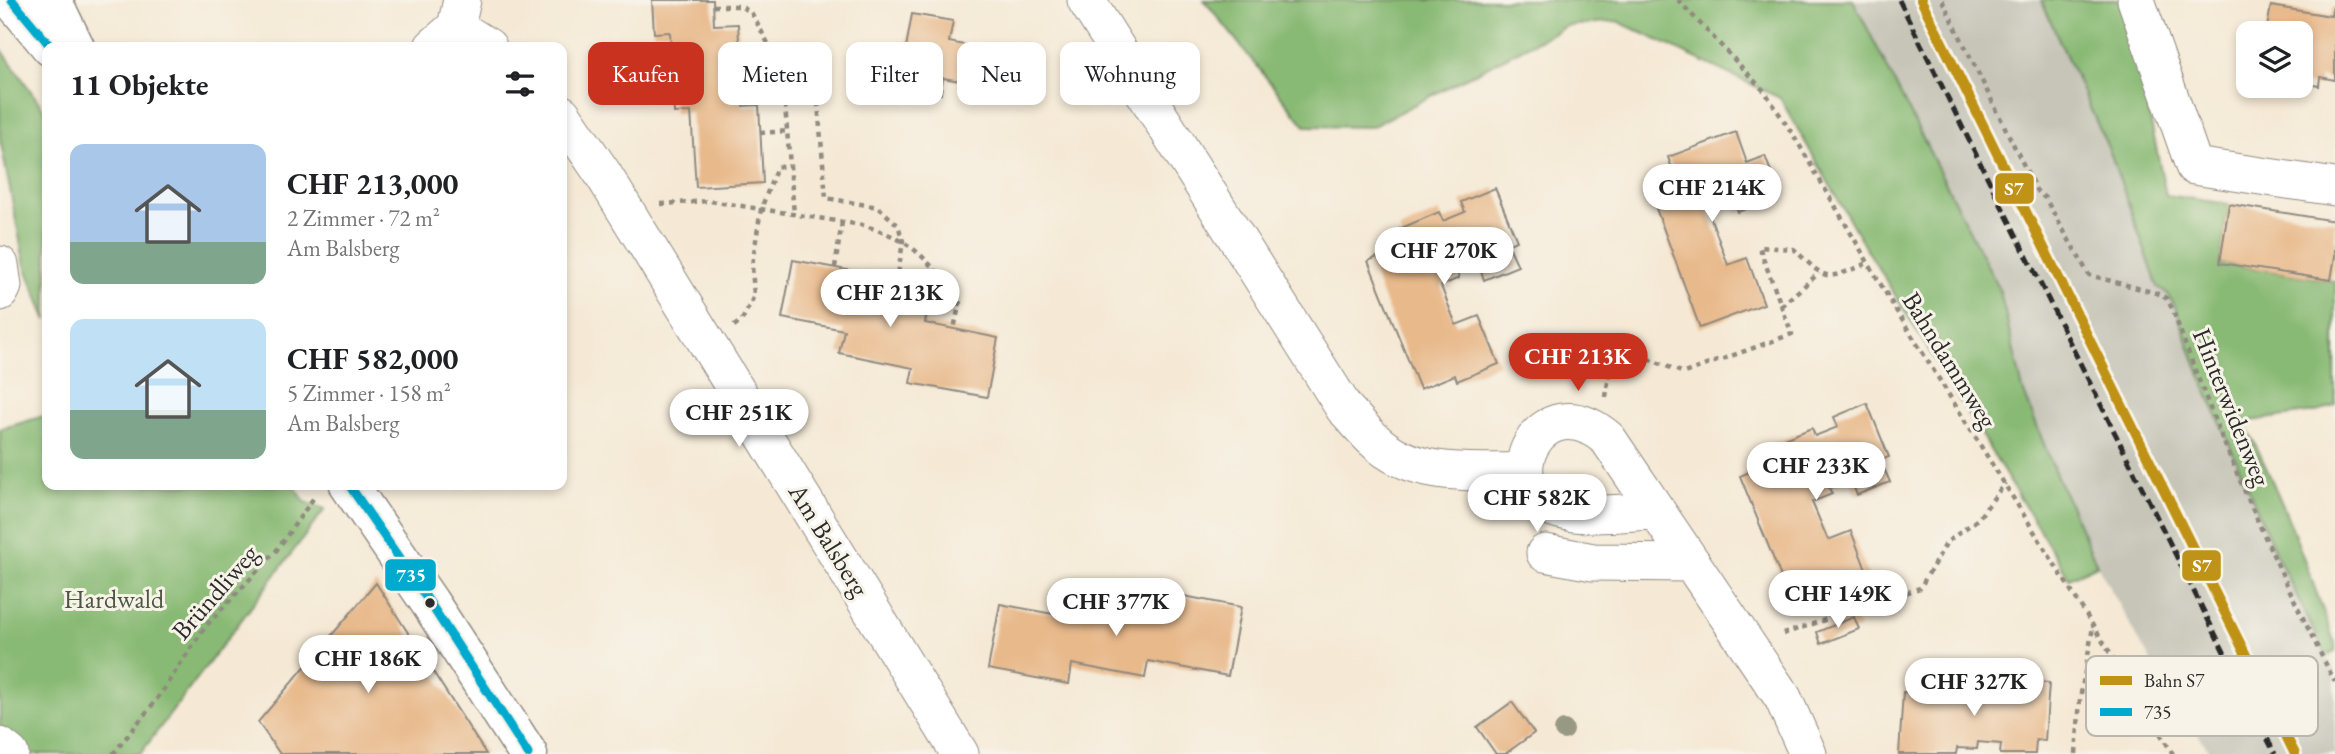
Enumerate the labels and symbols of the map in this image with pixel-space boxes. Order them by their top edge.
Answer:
pin: CHF 214K [1640,164,1784,224]
line badge: S7 [1994,172,2035,205]
text: S7 [2004,176,2025,201]
pin: CHF 270K [1372,228,1516,287]
pin: CHF 213K [818,270,962,329]
street label: Bahndammweg [1895,285,2006,435]
street label: Hinterwidenweg [2185,323,2279,492]
pin: CHF 213K [1506,334,1650,393]
pin: CHF 251K [667,390,811,449]
pin: CHF 233K [1744,442,1888,502]
pin: CHF 582K [1465,475,1609,534]
street label: Am Balsberg [780,476,877,604]
street label: Bründliweg [164,537,266,647]
line badge: S7 [2181,549,2222,582]
text: S7 [2192,553,2213,578]
line badge: 735 [384,558,437,592]
text: 735 [396,563,426,588]
pin: CHF 149K [1766,570,1910,630]
pin: CHF 377K [1044,578,1188,638]
park label: Hardwald [64,582,165,616]
unlabelled marker [423,596,437,610]
pin: CHF 186K [296,636,440,695]
legend [2086,656,2318,736]
pin: CHF 327K [1902,658,2046,718]
text: Bahn S7 [2144,668,2205,693]
text: 735 [2144,700,2171,725]

